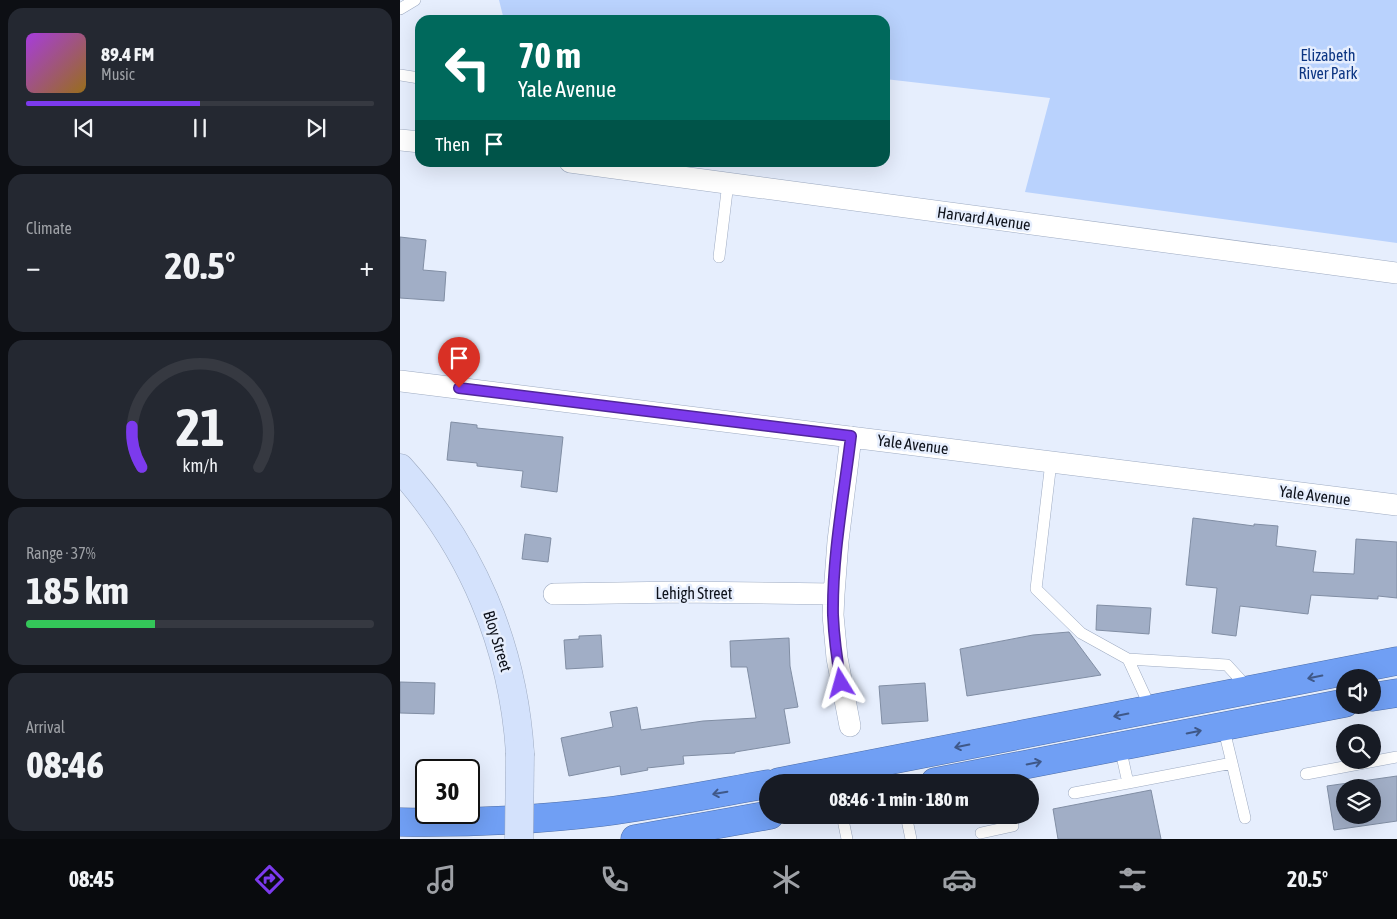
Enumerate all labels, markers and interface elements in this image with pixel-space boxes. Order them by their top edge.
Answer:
icon: left [435,35,500,100]
text: 70 m [518,35,581,75]
text: 89.4 FM [101,43,154,65]
park label: Elizabeth River Park [1298,46,1358,82]
text: Music [101,65,135,83]
text: Yale Avenue [518,76,616,102]
icon: previous [70,114,98,142]
icon: pause [186,114,214,142]
icon: next [302,114,330,142]
icon: arrive [480,130,508,158]
text: Then [435,133,470,155]
street label: Harvard Avenue [936,203,1032,233]
text: Climate [26,219,72,237]
text: 20.5° [165,244,235,287]
text: − [26,250,41,282]
text: + [359,250,374,282]
pin [438,337,480,388]
icon: arrive [445,344,473,372]
text: 21 [176,397,224,457]
street label: Yale Avenue [876,431,950,457]
text: km/h [182,455,218,476]
street label: Yale Avenue [1278,482,1352,508]
text: Range · 37% [26,544,96,562]
text: 185 km [26,569,129,612]
street label: Lehigh Street [656,584,733,603]
street label: Bloy Street [479,608,516,674]
position arrow [814,656,866,708]
map controls [1336,669,1381,824]
button: sound [1336,669,1381,714]
one-way arrow [1307,673,1323,682]
one-way arrow [1113,710,1129,720]
text: Arrival [26,718,65,736]
button: search [1336,724,1381,769]
one-way arrow [1185,727,1201,737]
one-way arrow [954,742,970,752]
text: 08:46 [26,743,104,786]
one-way arrow [1026,758,1042,768]
speed limit sign: 30 [415,759,480,824]
button: layers [1336,779,1381,824]
text: 08:46 · 1 min · 180 m [829,788,969,810]
one-way arrow [712,789,728,799]
icon: directions [252,862,287,897]
icon: music [424,862,459,897]
icon: phone [597,862,632,897]
icon: climate [769,862,804,897]
icon: car [942,862,977,897]
icon: filters [1115,862,1150,897]
text: 08:45 [69,866,114,892]
text: 20.5° [1287,866,1328,892]

